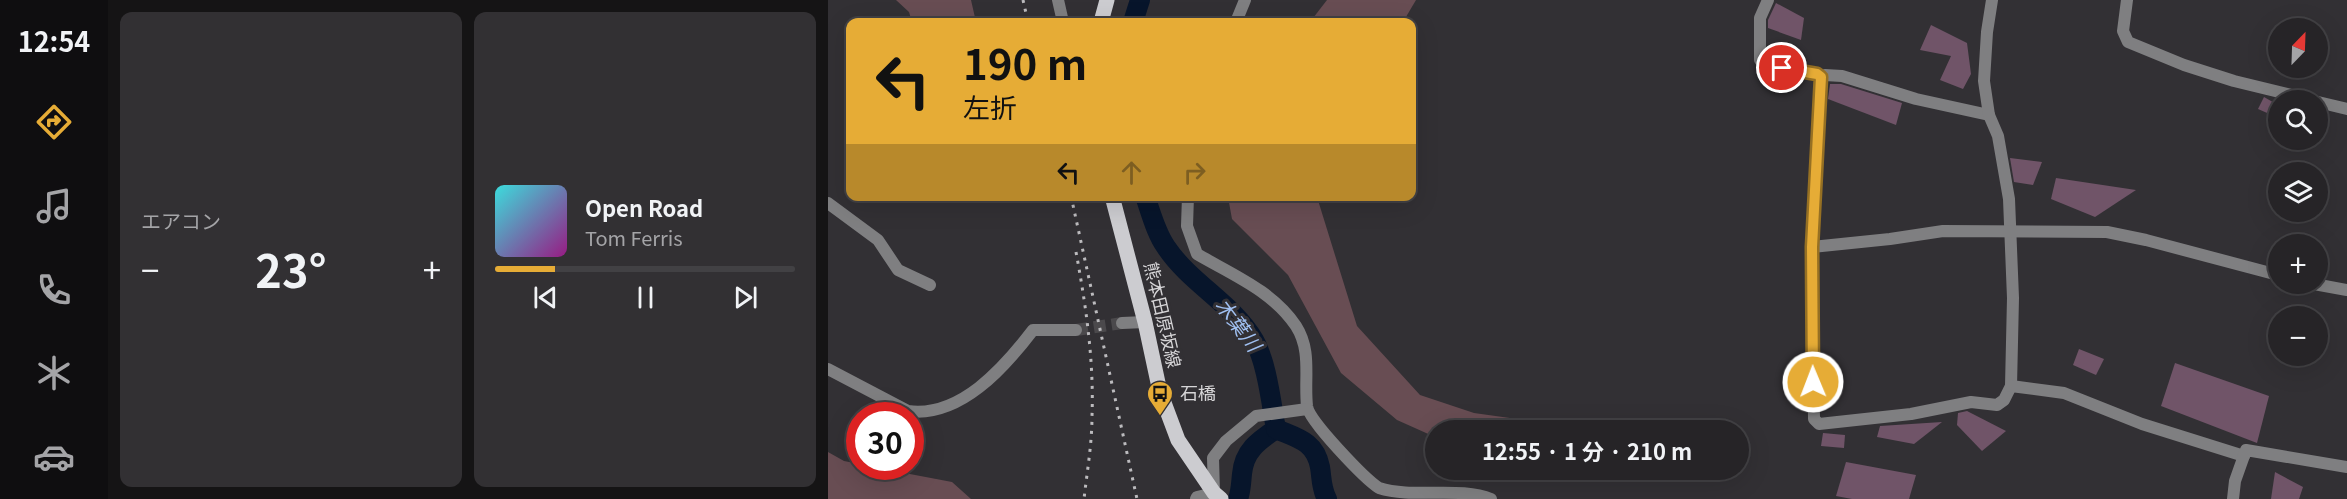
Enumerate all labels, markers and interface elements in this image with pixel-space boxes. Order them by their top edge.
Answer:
north arrow [2268,18,2328,78]
map controls [2268,18,2328,366]
text: 12:54 [18,21,90,60]
text: 190 m [963,31,1087,92]
icon: left [864,42,942,120]
pin [1756,42,1807,93]
icon: arrive [1765,51,1798,84]
text: 左折 [963,87,1017,126]
button: search [2268,90,2328,150]
icon: directions [33,101,75,143]
icon: left [1052,156,1085,189]
icon: ahead [1115,156,1148,189]
icon: right [1178,156,1211,189]
button: layers [2268,162,2328,222]
icon: music [33,185,75,227]
text: Open Road [585,191,703,223]
text: エアコン [141,206,221,235]
text: Tom Ferris [585,223,683,252]
button: + [2268,234,2328,294]
text: 23° [255,236,327,301]
text: − [141,245,159,293]
text: + [423,245,441,293]
street label: 熊本田原坂線 [1139,259,1189,370]
icon: phone [33,269,75,311]
icon: previous [529,281,562,314]
icon: pause [629,281,662,314]
icon: next [729,281,762,314]
water label: 木葉川 [1210,291,1270,358]
button: − [2268,306,2328,366]
position arrow [1781,350,1845,414]
icon: climate [33,352,75,394]
bus stop icon: 石橋 [1145,379,1175,417]
place label: 石橋 [1180,379,1216,405]
speed limit sign: 30 [846,402,924,480]
text: 12:55 · 1 分 · 210 m [1482,434,1692,466]
icon: car [33,436,75,478]

